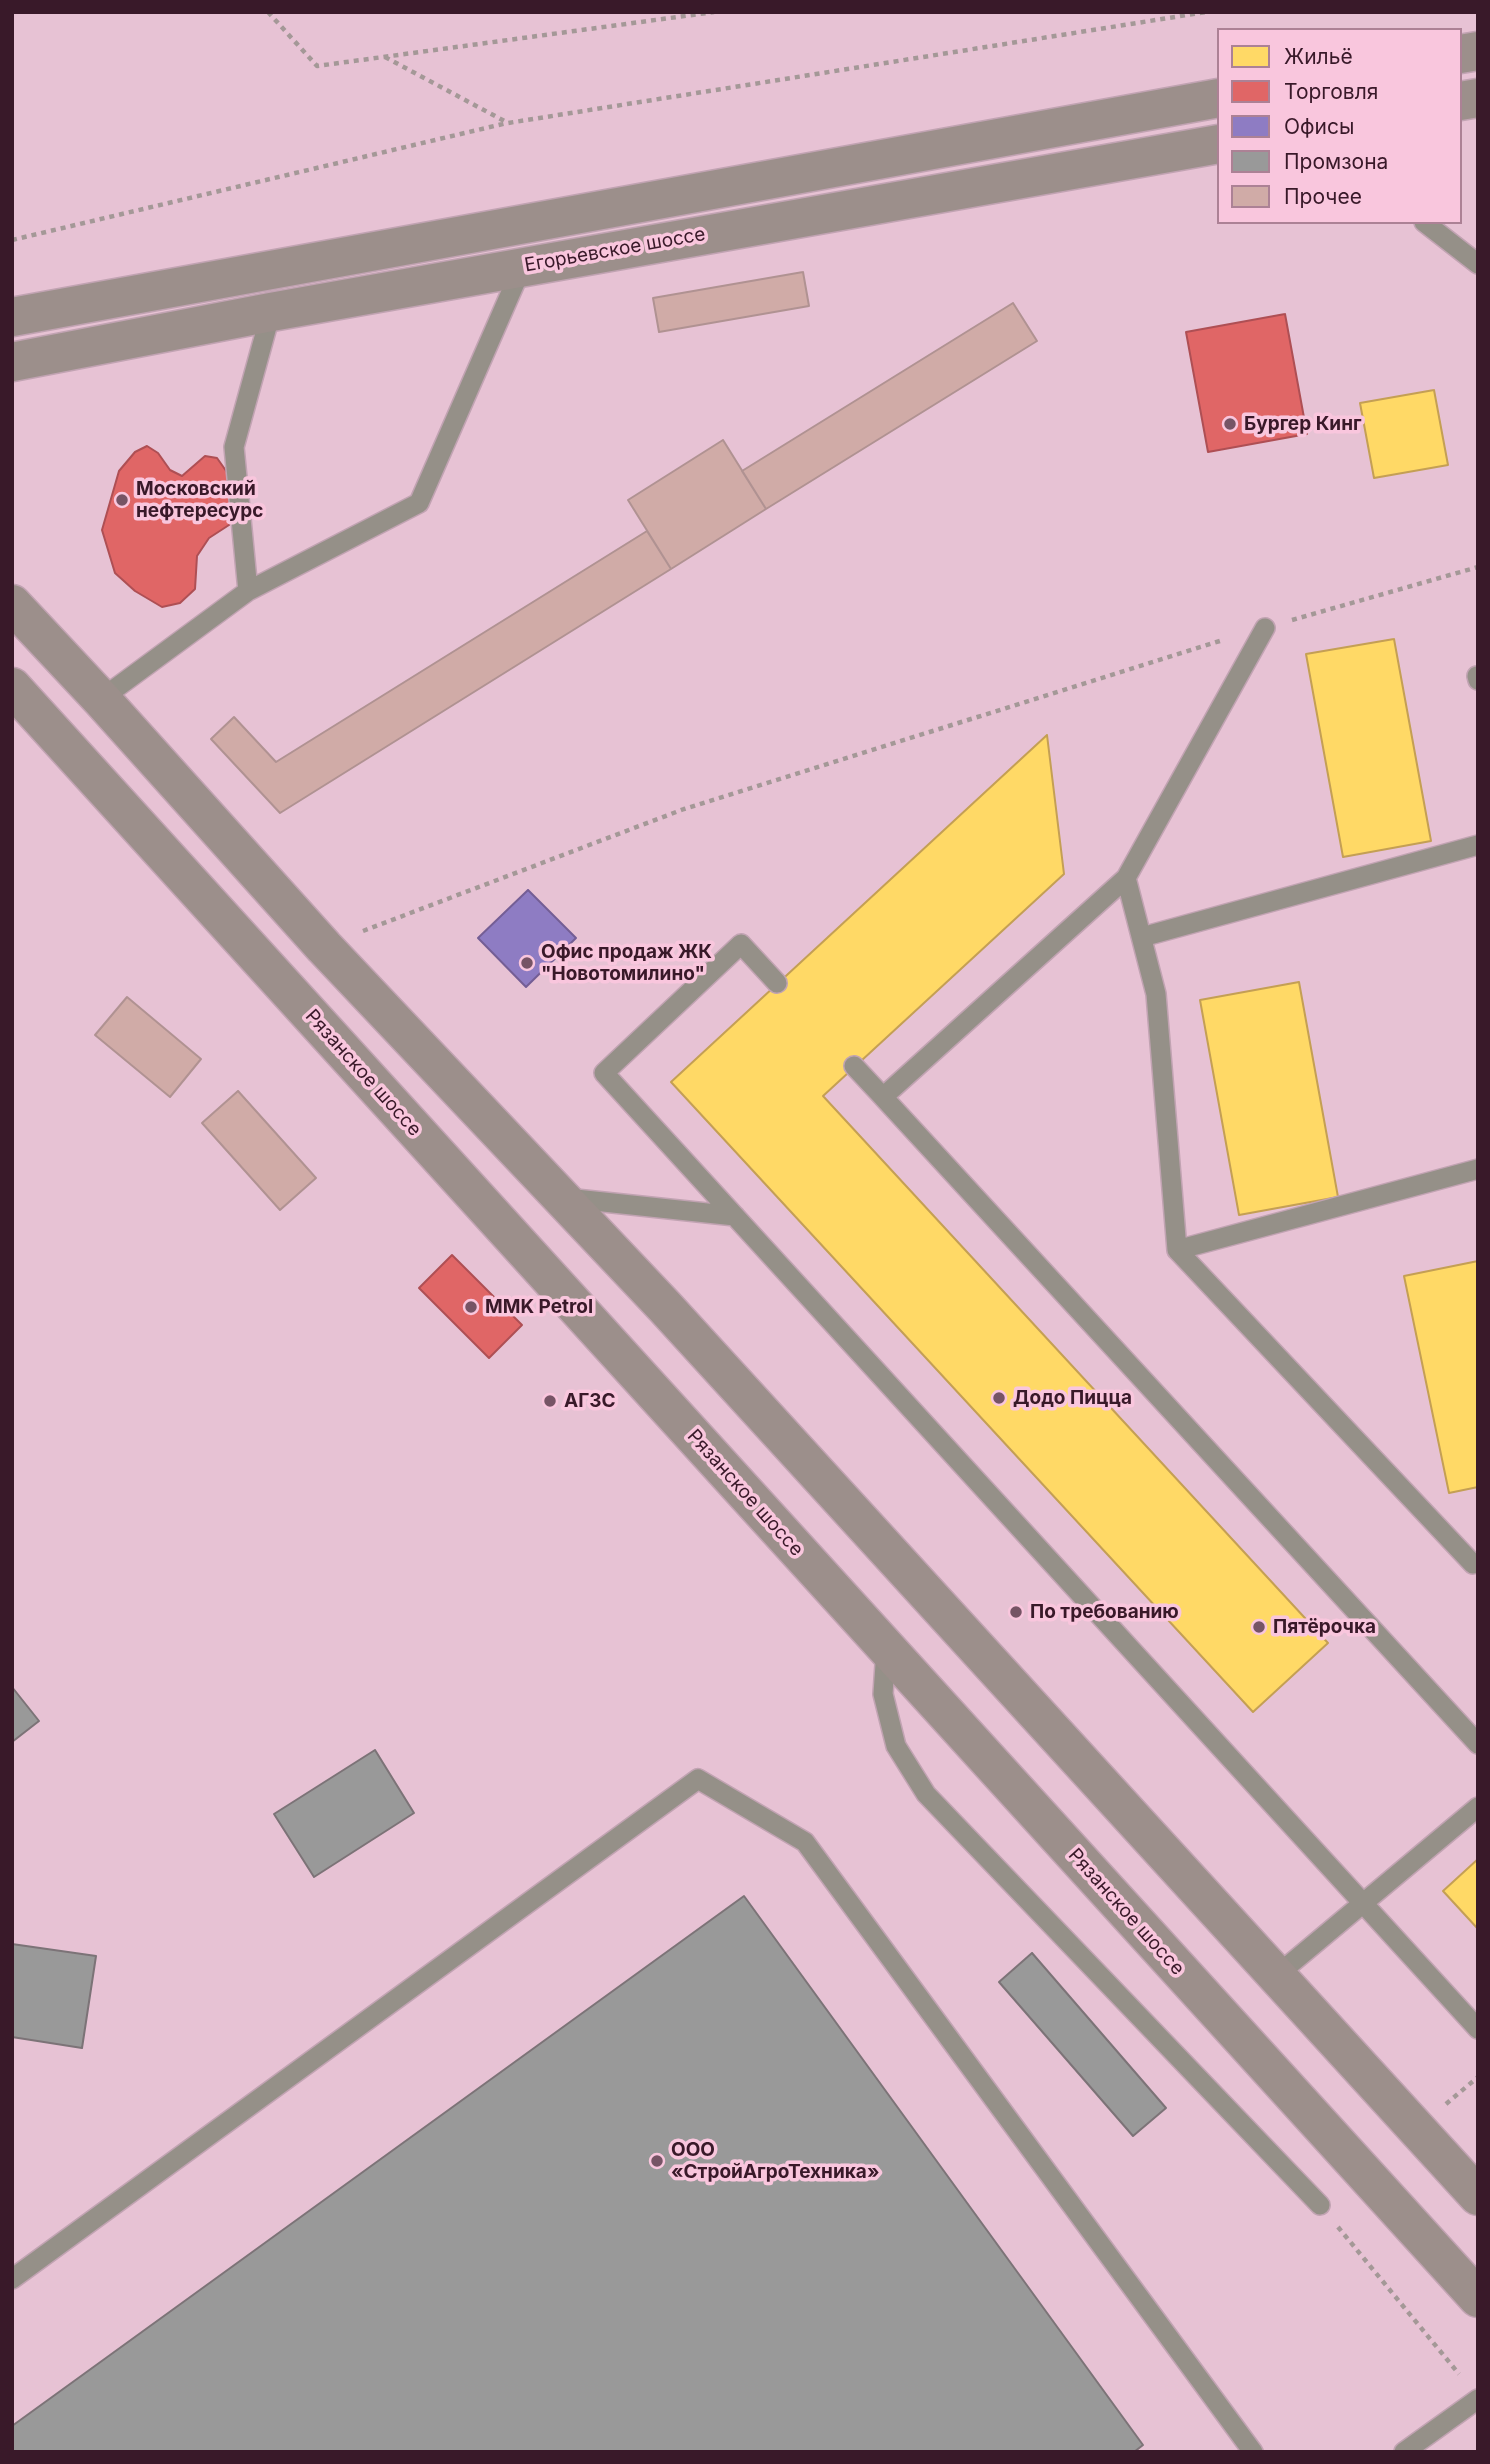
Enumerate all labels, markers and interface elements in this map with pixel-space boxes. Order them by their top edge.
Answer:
legend [1217,28,1462,224]
text: Жильё [1284,44,1353,69]
text: Торговля [1284,79,1378,104]
text: Офисы [1284,114,1354,139]
text: Промзона [1284,149,1388,174]
text: Прочее [1284,184,1362,209]
street label: Егорьевское шоссе [523,223,707,277]
place label: Бургер Кинг [1244,413,1362,435]
marker: Бургер Кинг [1222,416,1238,432]
place label: Московский нефтересурс [136,478,263,522]
marker: Московский нефтересурс [114,492,130,508]
place label: Офис продаж ЖК "Новотомилино" [541,941,712,985]
marker: Офис продаж ЖК "Новотомилино" [519,955,535,971]
street label: Рязанское шоссе [300,1005,426,1141]
place label: MMK Petrol [485,1296,593,1318]
marker: MMK Petrol [463,1299,479,1315]
place label: Додо Пицца [1013,1387,1132,1409]
place label: АГЗС [564,1390,616,1412]
marker: Додо Пицца [991,1390,1007,1406]
marker: АГЗС [542,1393,558,1409]
street label: Рязанское шоссе [682,1425,808,1561]
place label: По требованию [1030,1601,1179,1623]
marker: По требованию [1008,1604,1024,1620]
place label: Пятёрочка [1273,1616,1376,1638]
marker: Пятёрочка [1251,1619,1267,1635]
street label: Рязанское шоссе [1063,1844,1189,1980]
place label: ООО «СтройАгроТехника» [671,2139,879,2183]
marker: ООО «СтройАгроТехника» [649,2153,665,2169]

